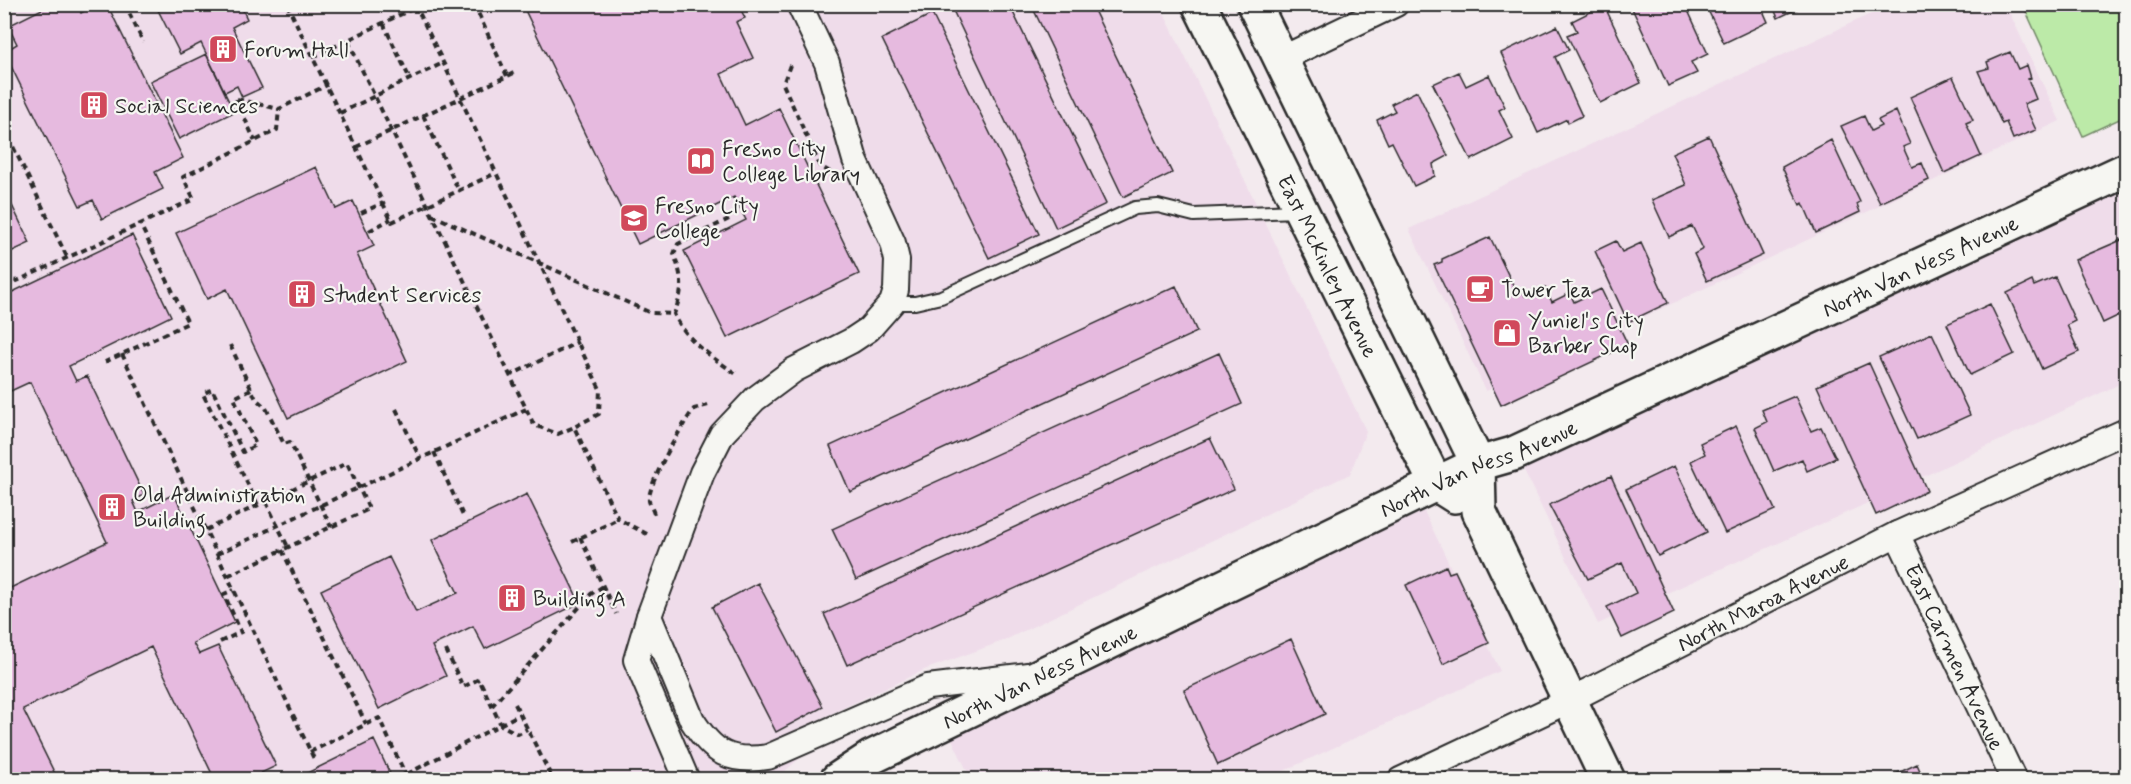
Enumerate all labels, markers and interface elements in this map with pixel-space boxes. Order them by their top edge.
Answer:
building icon: Forum Hall [207,33,239,65]
place label: Forum Hall [244,37,349,65]
building icon: Social Sciences [78,89,110,121]
place label: Social Sciences [115,93,258,121]
place label: Fresno City College Library [722,136,860,190]
library icon: Fresno City College Library [685,145,717,177]
street label: East McKinley Avenue [1270,171,1383,363]
place label: Fresno City College [655,193,759,247]
school or university icon: Fresno City College [618,202,650,234]
street label: North Van Ness Avenue [1818,210,2023,325]
cafe icon: Tower Tea [1464,273,1496,305]
place label: Tower Tea [1501,277,1592,305]
building icon: Student Services [286,278,318,310]
place label: Student Services [323,282,482,310]
place label: Yuniel's City Barber Shop [1528,308,1644,361]
shop icon: Yuniel's City Barber Shop [1491,317,1523,349]
street label: North Van Ness Avenue [1376,414,1582,525]
place label: Old Administration Building [133,482,305,538]
building icon: Old Administration Building [96,491,128,523]
street label: North Maroa Avenue [1673,549,1854,659]
street label: East Carmen Avenue [1897,560,2010,755]
building icon: Building A [496,582,528,614]
place label: Building A [533,586,626,617]
street label: North Van Ness Avenue [938,619,1142,737]

